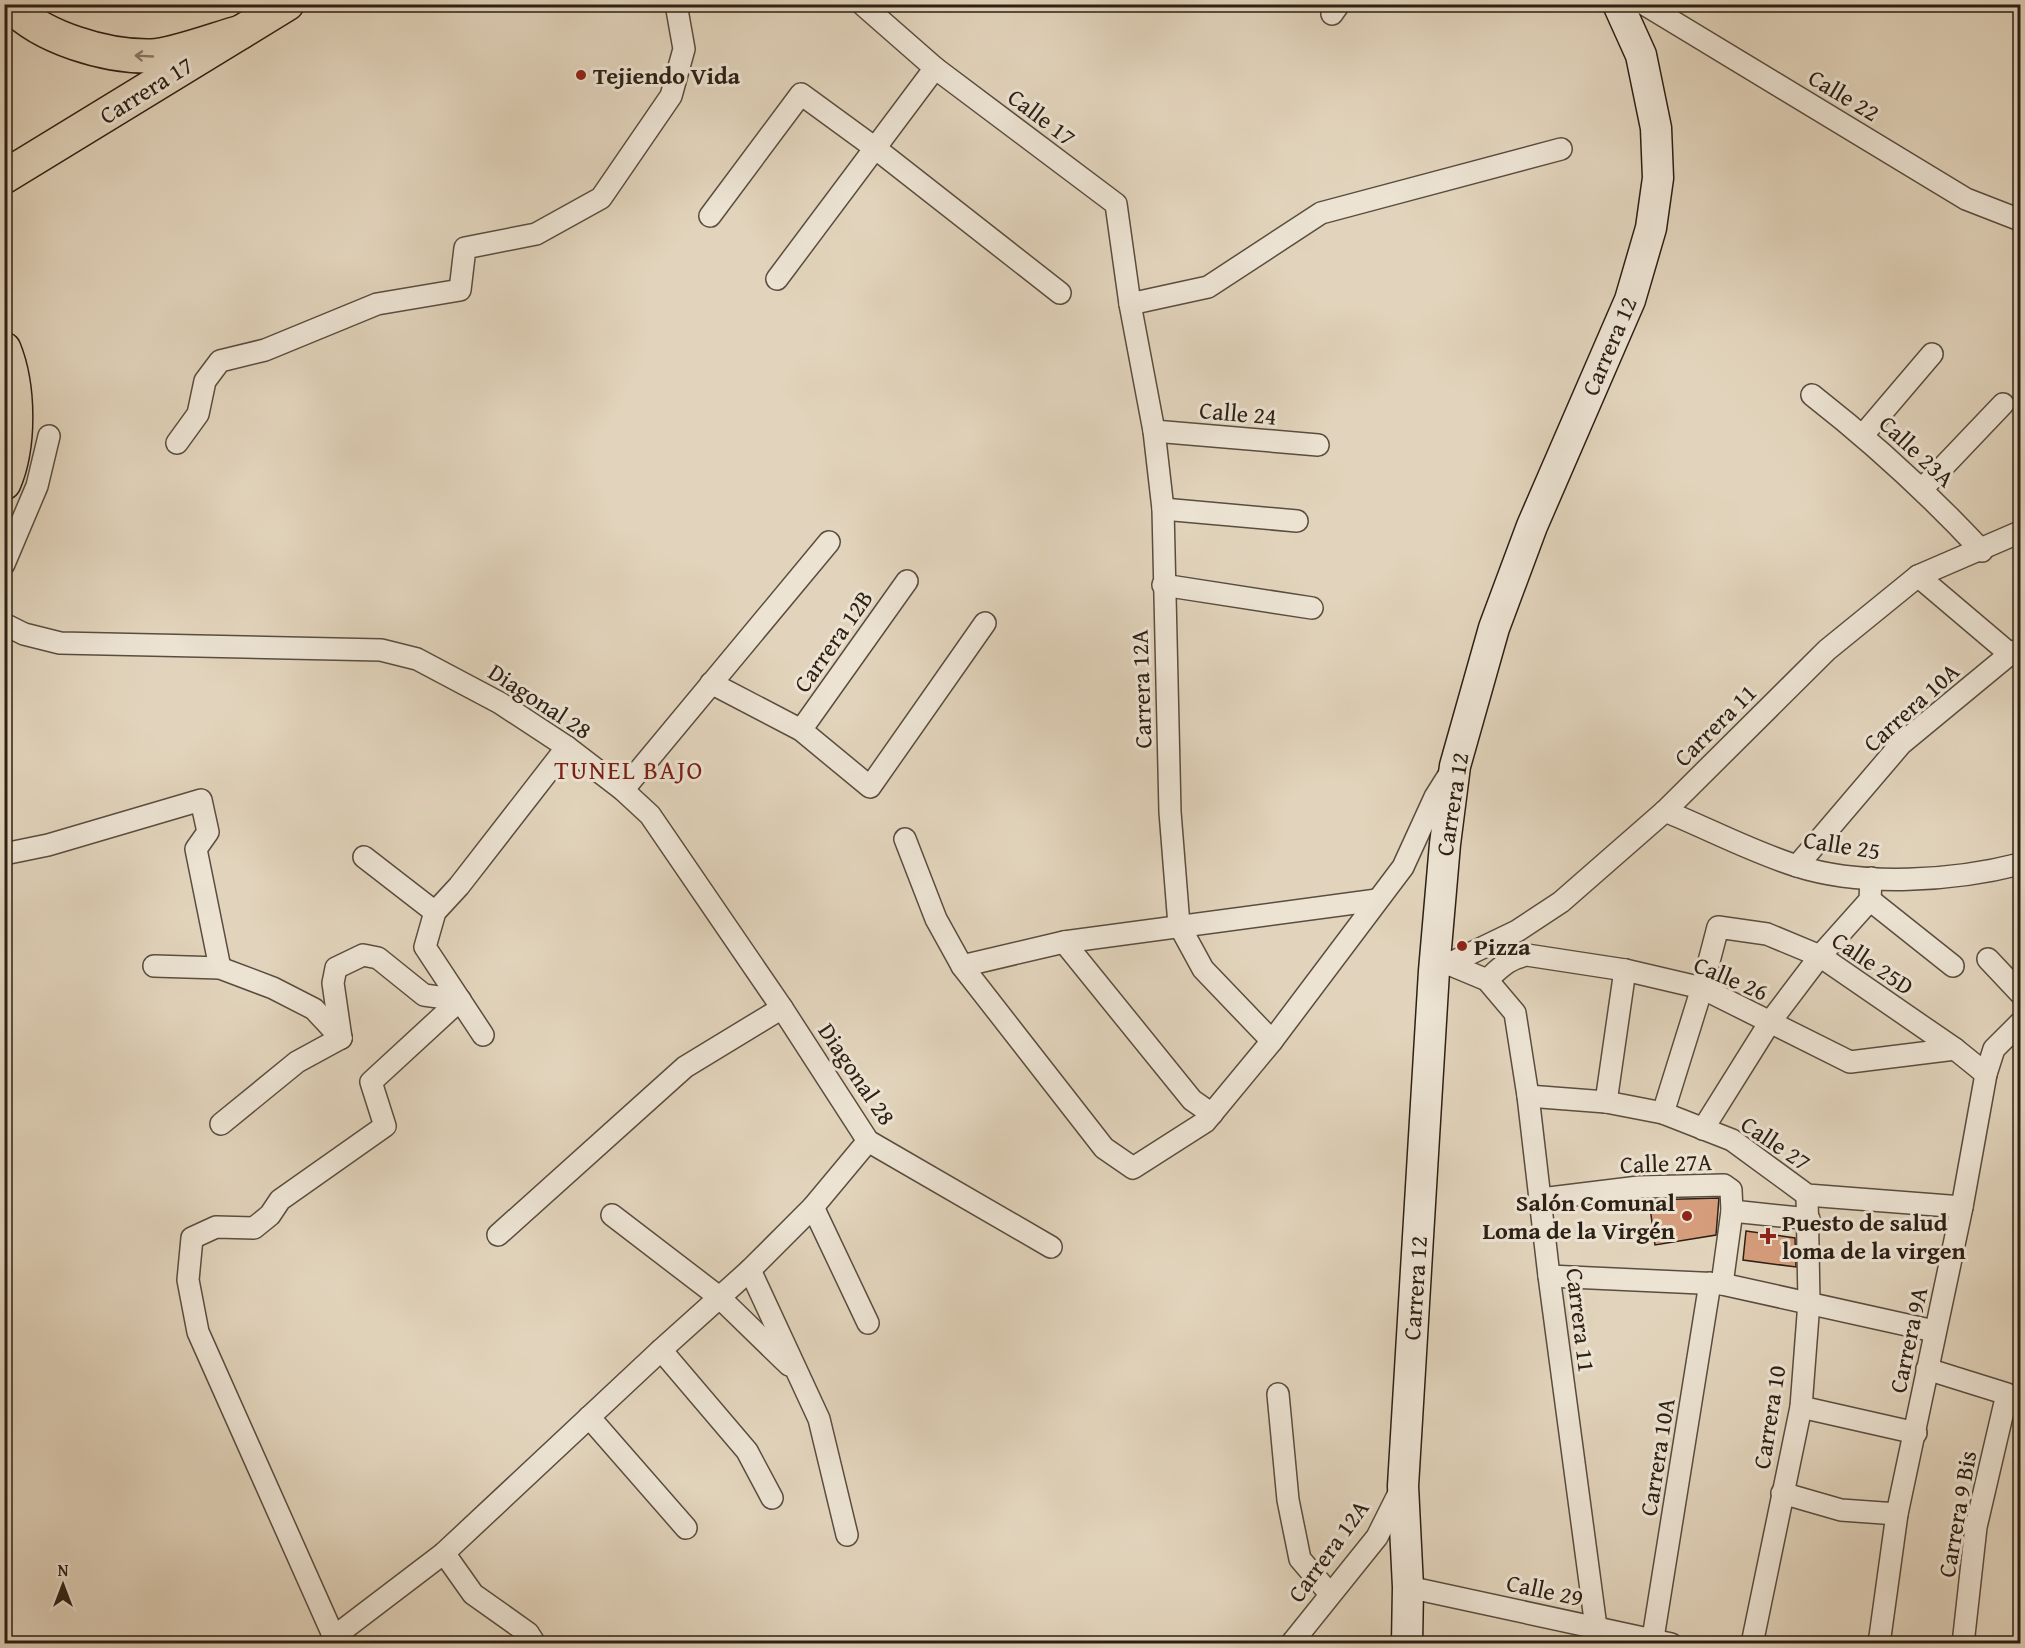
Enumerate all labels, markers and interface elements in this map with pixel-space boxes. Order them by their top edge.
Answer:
street label: Carrera 17 [92,47,200,133]
one-way arrow [134,50,154,61]
place label: Tejiendo Vida [593,58,741,93]
street label: Calle 22 [1802,60,1886,130]
marker: Tejiendo Vida [574,68,588,82]
street label: Calle 17 [1001,80,1083,154]
street label: Carrera 12 [1572,291,1646,401]
street label: Calle 24 [1198,392,1278,434]
street label: Calle 23A [1871,407,1963,495]
street label: Carrera 12B [785,583,881,699]
street label: Carrera 12A [1121,628,1161,749]
street label: Carrera 10A [1855,654,1967,760]
street label: Diagonal 28 [481,655,599,747]
street label: Carrera 11 [1666,676,1764,774]
district label: TUNEL BAJO [554,750,704,789]
street label: Carrera 12 [1427,750,1477,858]
street label: Calle 25 [1801,822,1883,868]
street label: Calle 25D [1825,923,1921,1003]
place label: Pizza [1474,929,1531,964]
marker: Pizza [1455,939,1469,953]
street label: Calle 26 [1688,947,1774,1009]
street label: Diagonal 28 [810,1016,904,1132]
street label: Calle 27 [1734,1107,1818,1179]
street label: Calle 27A [1619,1144,1713,1182]
place label: Salón Comunal Loma de la Virgén [1483,1185,1676,1248]
place label: Puesto de salud loma de la virgen [1782,1205,1966,1268]
marker: Salón Comunal Loma de la Virgén [1680,1209,1694,1223]
marker: Puesto de salud loma de la virgen [1759,1227,1777,1245]
street label: Carrera 12 [1394,1235,1436,1341]
street label: Carrera 11 [1557,1266,1605,1374]
street label: Carrera 9A [1880,1283,1936,1396]
street label: Carrera 10 [1744,1363,1794,1471]
street label: Carrera 10A [1630,1395,1684,1519]
street label: Carrera 9 Bis [1929,1448,1985,1580]
street label: Carrera 12A [1279,1492,1377,1609]
north arrow [33,1555,93,1615]
text: N [58,1558,69,1582]
street label: Calle 29 [1503,1565,1587,1615]

